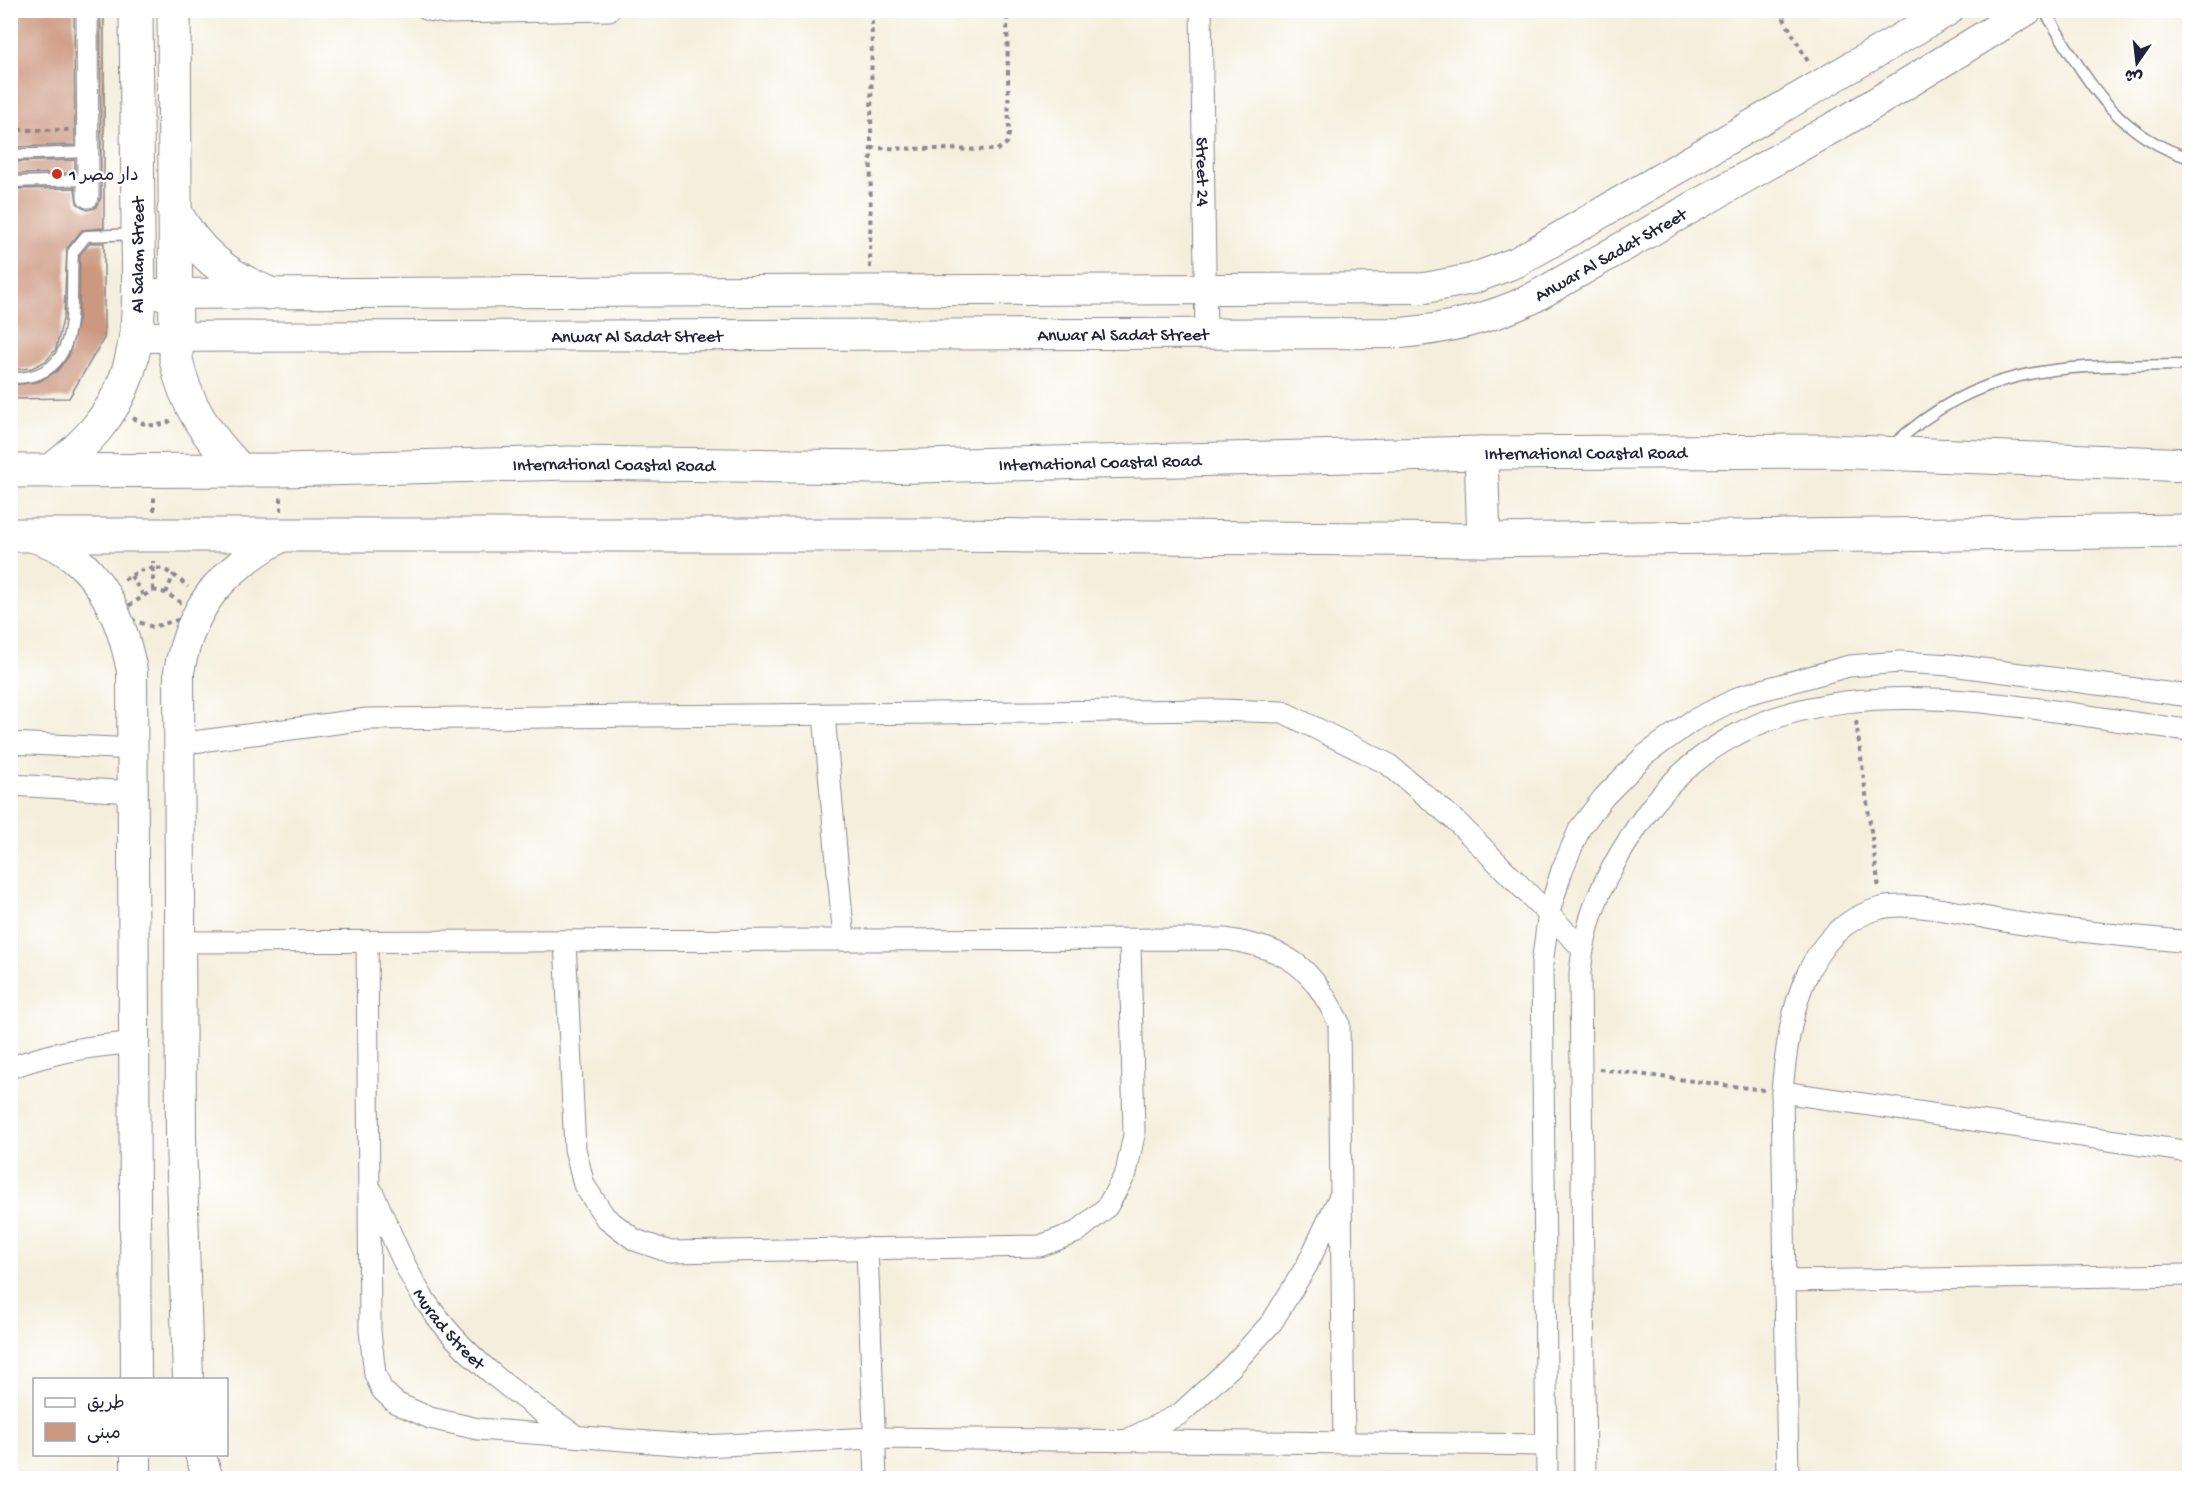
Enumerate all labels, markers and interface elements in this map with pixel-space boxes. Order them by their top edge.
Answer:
north arrow [2107,33,2167,93]
text: ش [2123,63,2145,86]
street label: Street 24 [1190,137,1212,207]
place label: دار مصر 1 [68,166,139,187]
marker: دار مصر 1 [50,167,64,181]
street label: Al Salam Street [129,195,150,313]
street label: Anwar Al Sadat Street [1532,204,1692,308]
street label: Anwar Al Sadat Street [1037,326,1210,347]
street label: Anwar Al Sadat Street [551,327,724,349]
street label: International Coastal Road [1484,444,1689,466]
street label: International Coastal Road [998,451,1203,477]
street label: International Coastal Road [512,455,717,478]
street label: Murad Street [407,1285,489,1376]
legend [33,1378,228,1456]
text: طريق [87,1394,125,1415]
text: مبنى [87,1424,121,1445]

